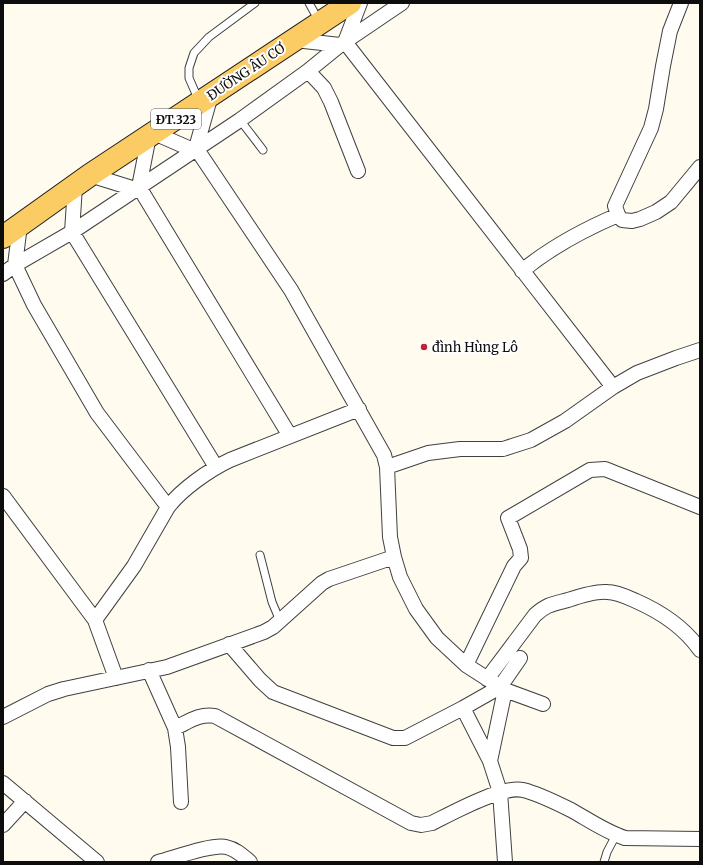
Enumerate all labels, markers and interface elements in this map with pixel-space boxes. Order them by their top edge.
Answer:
street label: ĐƯỜNG ÂU CƠ [203,38,289,104]
road number: ĐT.323 [151,109,201,129]
place label: đình Hùng Lô [432,339,518,356]
marker: đình Hùng Lô [419,342,429,352]

